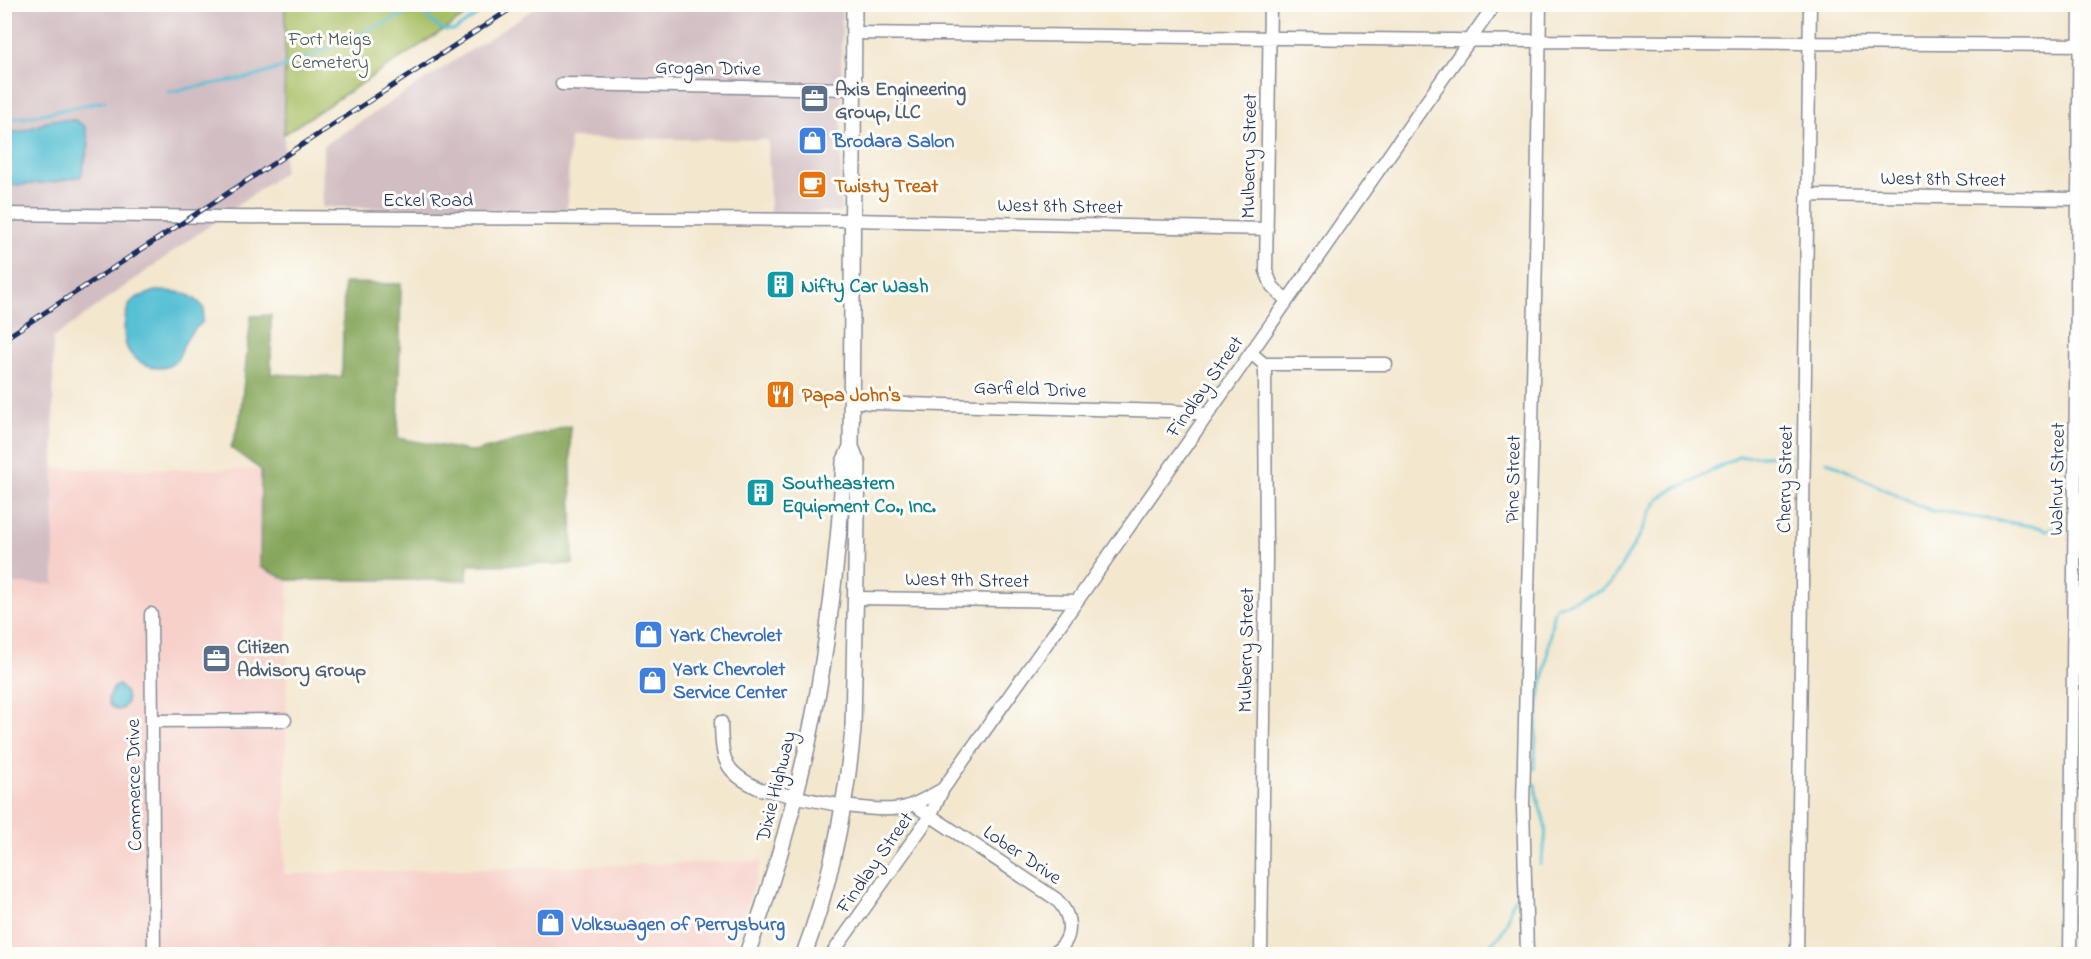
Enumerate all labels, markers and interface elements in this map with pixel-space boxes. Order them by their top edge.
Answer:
park label: Fort Meigs Cemetery [287,26,372,78]
street label: Grogan Drive [655,54,761,86]
place label: Axis Engineering Group, LLC [835,76,966,128]
office icon: Axis Engineering Group, LLC [798,83,830,115]
street label: Mulberry Street [1235,93,1266,219]
shop icon: Brodara Salon [796,124,828,156]
place label: Brodara Salon [832,128,954,157]
street label: West 8th Street [1880,165,2006,196]
cafe icon: Twisty Treat [797,169,829,201]
place label: Twisty Treat [834,173,938,203]
street label: Eckel Road [383,187,473,216]
street label: West 8th Street [997,192,1123,223]
building icon: Nifty Car Wash [764,269,796,301]
place label: Nifty Car Wash [801,273,928,303]
street label: Findlay Street [1160,330,1252,445]
street label: Garfield Drive [973,374,1087,407]
restaurant icon: Papa John's [765,378,797,410]
place label: Papa John's [802,382,901,411]
street label: Walnut Street [2043,422,2074,536]
street label: Cherry Street [1771,424,1802,533]
street label: Pine Street [1499,434,1530,523]
place label: Southeastern Equipment Co., Inc. [782,470,936,522]
building icon: Southeastern Equipment Co., Inc. [745,477,777,509]
street label: West 9th Street [905,566,1029,597]
street label: Mulberry Street [1232,587,1263,713]
shop icon: Yark Chevrolet [633,618,665,650]
place label: Yark Chevrolet [669,622,782,651]
place label: Citizen Advisory Group [237,634,366,687]
office icon: Citizen Advisory Group [200,642,232,674]
place label: Yark Chevrolet Service Center [672,656,788,708]
shop icon: Yark Chevrolet Service Center [636,664,668,696]
street label: Commerce Drive [120,719,151,851]
street label: Dixie Highway [749,728,806,846]
street label: Findlay Street [830,806,922,921]
street label: Lober Drive [976,819,1067,893]
shop icon: Volkswagen of Perrysburg [535,907,567,939]
place label: Volkswagen of Perrysburg [571,911,785,941]

